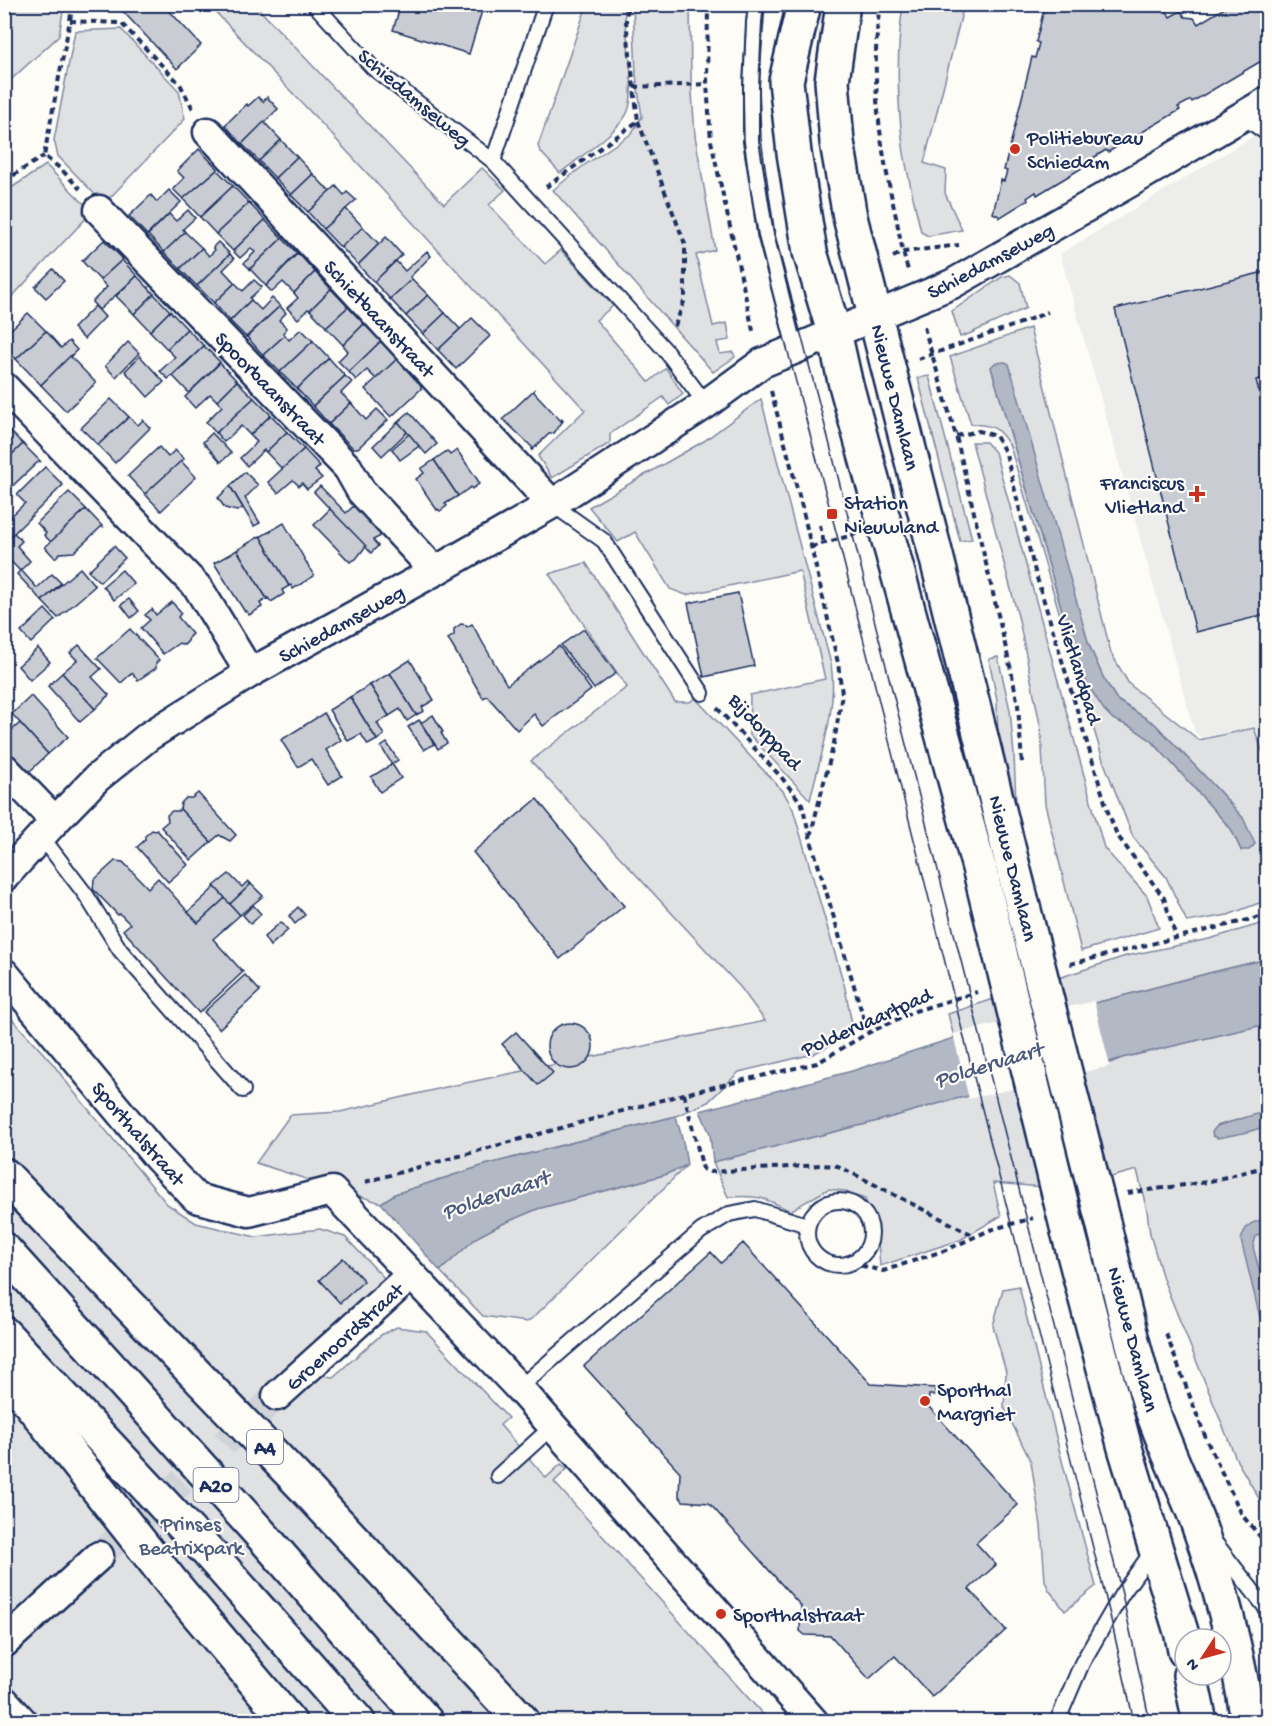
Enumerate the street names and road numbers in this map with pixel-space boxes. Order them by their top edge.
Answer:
street label: Schiedamseweg [351,45,474,154]
street label: Schiedamseweg [924,219,1059,307]
street label: Schietbaanstraat [316,256,440,386]
street label: Nieuwe Damlaan [862,322,923,473]
street label: Spoorbaanstraat [208,328,331,455]
street label: Schiedamseweg [275,581,410,671]
street label: Vlietlandpad [1048,611,1106,729]
street label: Bijdorppad [721,689,807,778]
street label: Nieuwe Damlaan [980,793,1041,944]
street label: Poldervaartpad [797,984,938,1065]
street label: Sporthalstraat [84,1078,190,1194]
street label: Nieuwe Damlaan [1099,1265,1162,1415]
street label: Groenoordstraat [282,1278,412,1398]
road number: A4 [247,1430,283,1464]
road number: A20 [194,1468,238,1502]

